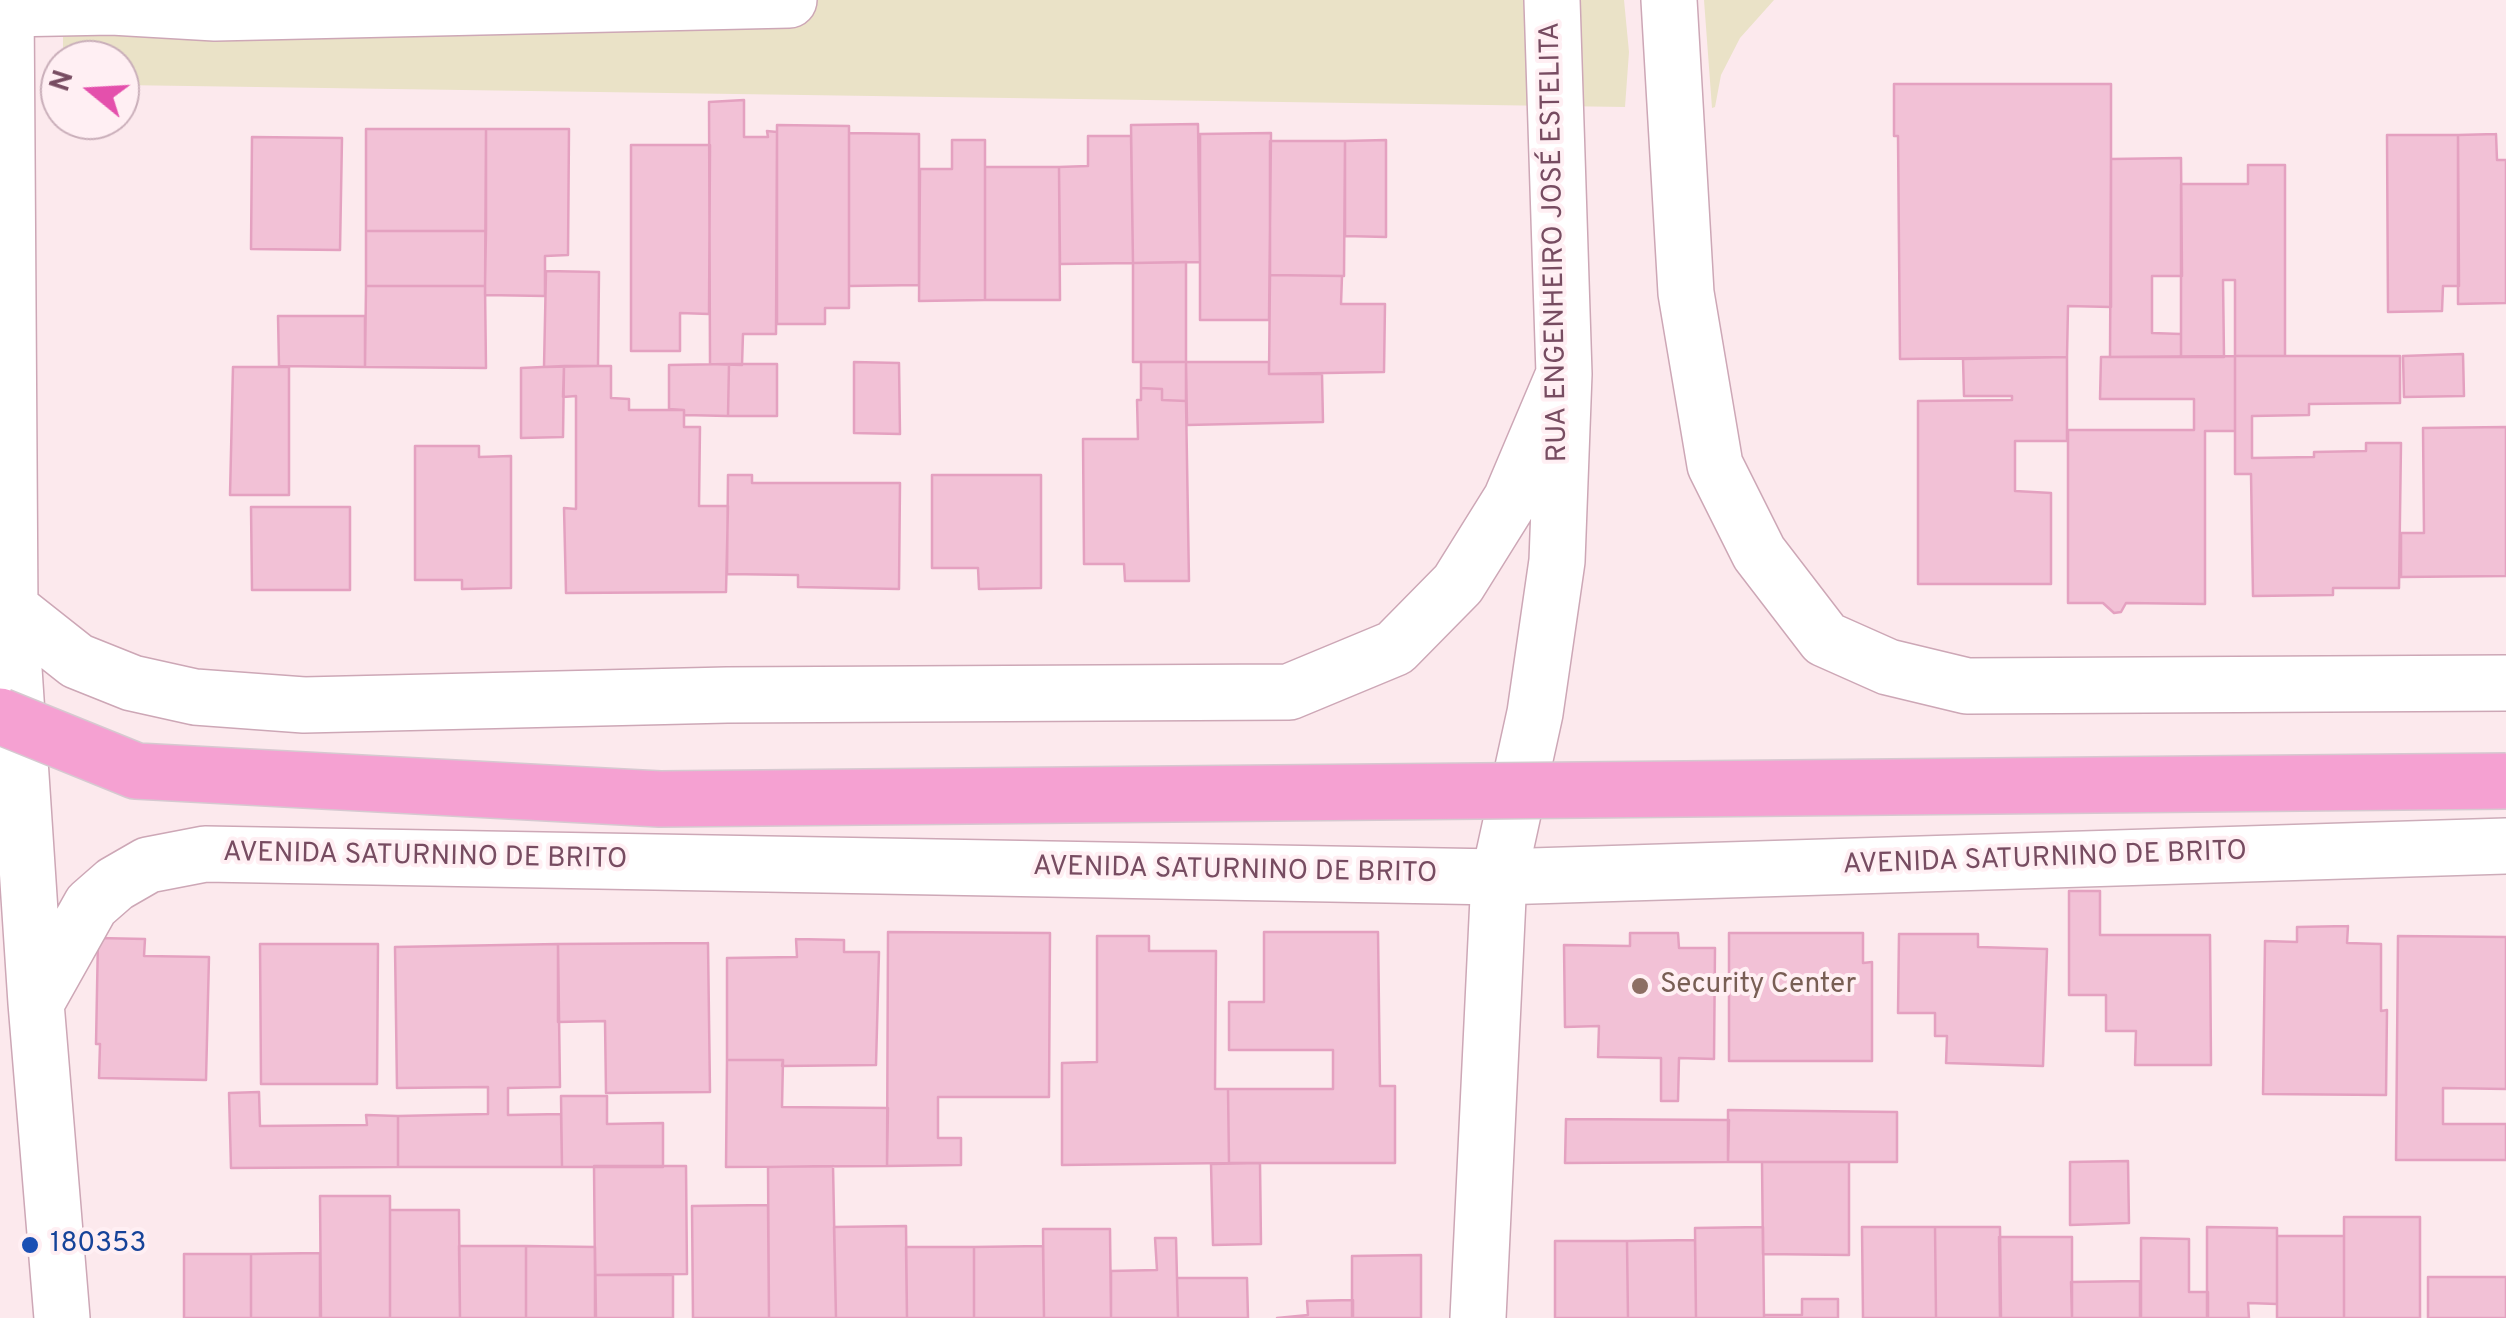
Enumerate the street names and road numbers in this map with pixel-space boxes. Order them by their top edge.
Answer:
street label: RUA ENGENHEIRO JOSÉ ESTELITA [1535,21,1577,463]
street label: AVENIDA SATURNINO DE BRITO [1842,836,2248,884]
street label: AVENIDA SATURNINO DE BRITO [223,838,627,878]
street label: AVENIDA SATURNINO DE BRITO [1033,852,1437,892]

